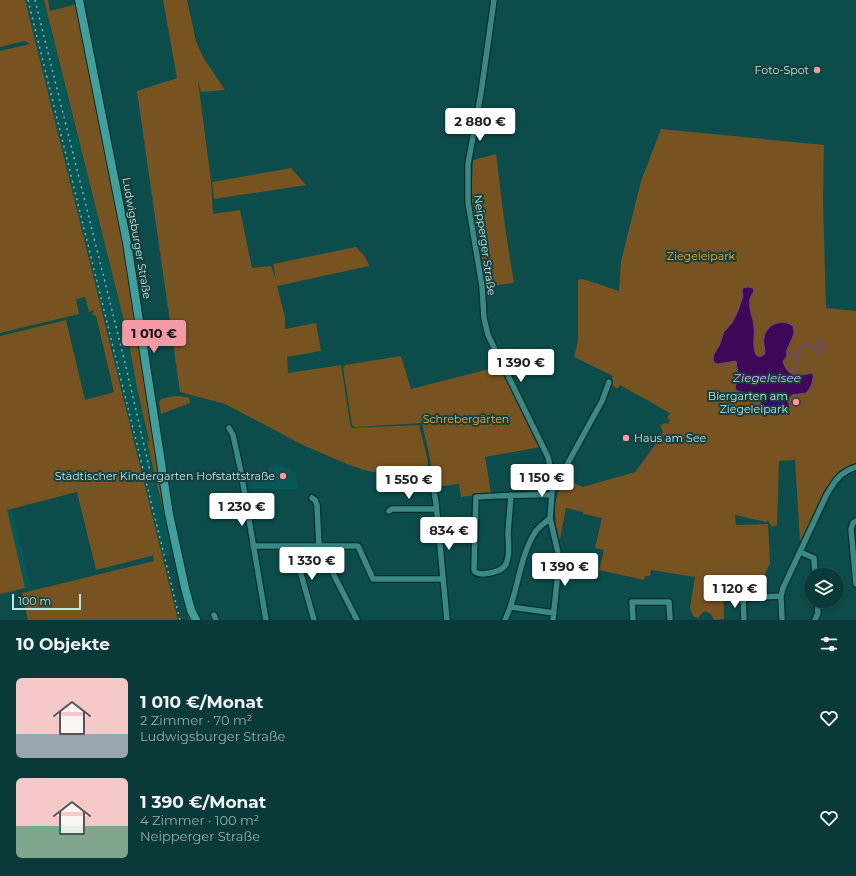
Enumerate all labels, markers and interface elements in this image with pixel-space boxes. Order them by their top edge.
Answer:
place label: Foto-Spot [754,63,810,77]
marker: Foto-Spot [812,65,822,75]
pin: 2 880 € [443,108,517,142]
text: 2 880 € [454,113,506,129]
street label: Ludwigsburger Straße [119,176,155,300]
street label: Neipperger Straße [471,194,499,297]
park label: Ziegeleipark [667,249,736,263]
pin: 1 010 € [117,320,191,354]
text: 1 010 € [131,325,177,341]
pin: 1 390 € [484,349,558,383]
text: 1 390 € [497,354,545,370]
water label: Ziegeleisee [732,370,801,385]
place label: Biergarten am Ziegeleipark [708,389,788,416]
marker: Biergarten am Ziegeleipark [791,397,801,407]
park label: Schrebergärten [423,412,509,426]
place label: Haus am See [634,431,707,445]
marker: Haus am See [621,433,631,443]
pin: 1 150 € [505,464,579,498]
pin: 1 550 € [372,466,446,500]
place label: Städtischer Kindergarten Hofstattstraße [55,469,275,483]
text: 1 150 € [520,469,564,485]
marker: Städtischer Kindergarten Hofstattstraße [278,471,288,481]
text: 1 550 € [385,471,433,487]
pin: 1 230 € [205,493,279,527]
text: 1 230 € [218,498,266,514]
pin: 834 € [421,517,477,551]
text: 834 € [429,522,469,538]
pin: 1 330 € [275,547,349,581]
text: 1 330 € [288,552,336,568]
pin: 1 390 € [528,553,602,587]
text: 1 390 € [541,558,589,574]
map controls [804,568,844,608]
button: layers [804,568,844,608]
pin: 1 120 € [698,575,772,609]
text: 1 120 € [713,580,757,596]
scale bar [12,592,81,611]
text: 100 m [18,594,51,608]
icon: filters [818,633,840,655]
text: 10 Objekte [16,634,110,654]
text: 1 010 €/Monat [140,692,263,712]
icon: home [48,694,96,742]
icon: heart [818,707,840,729]
text: 2 Zimmer · 70 m² [140,712,252,728]
text: Ludwigsburger Straße [140,728,285,744]
text: 1 390 €/Monat [140,792,266,812]
icon: home [48,794,96,842]
icon: heart [818,807,840,829]
text: 4 Zimmer · 100 m² [140,812,259,828]
text: Neipperger Straße [140,828,260,844]

